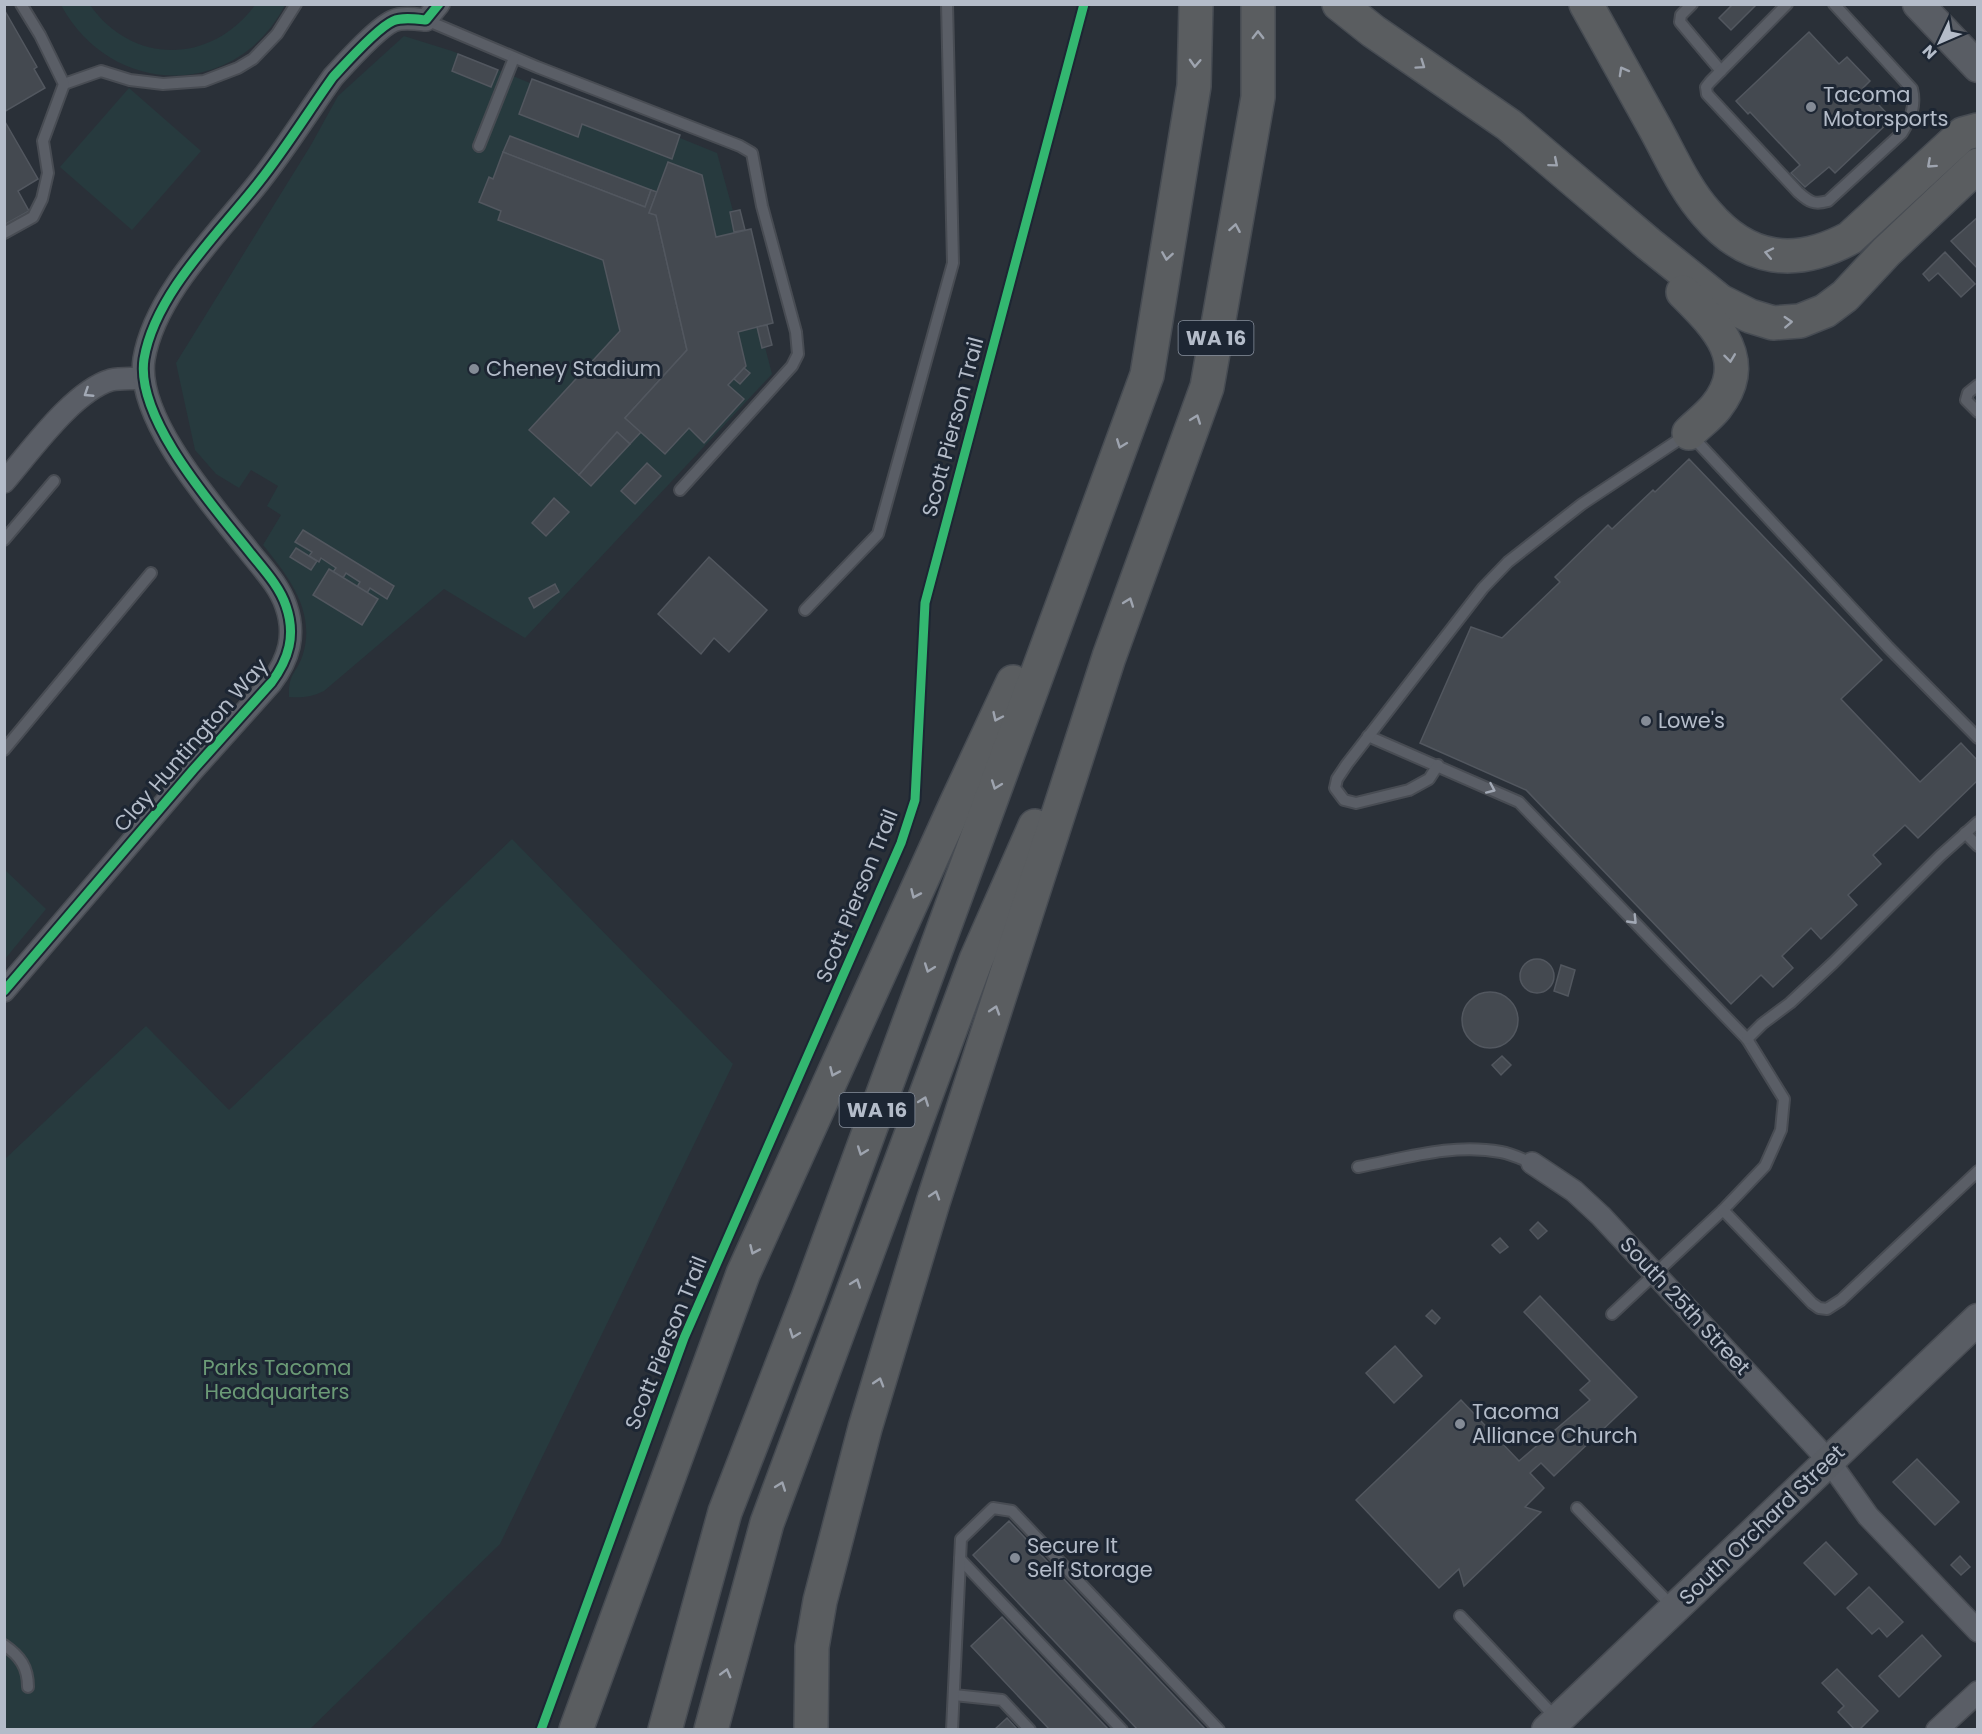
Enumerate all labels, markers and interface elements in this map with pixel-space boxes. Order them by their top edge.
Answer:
north arrow [1910,12,1970,72]
one-way arrow [1252,30,1264,39]
text: N [1917,40,1942,64]
one-way arrow [1415,57,1426,68]
one-way arrow [1189,58,1202,67]
one-way arrow [1619,67,1630,77]
place label: Tacoma Motorsports [1823,80,1948,133]
marker: Tacoma Motorsports [1804,100,1818,114]
one-way arrow [1547,156,1558,167]
one-way arrow [1927,157,1938,168]
one-way arrow [1228,223,1241,233]
one-way arrow [1764,247,1774,260]
one-way arrow [1161,251,1173,260]
one-way arrow [1784,315,1793,328]
road number: WA 16 [1178,321,1254,355]
street label: Scott Pierson Trail [915,334,990,520]
place label: Cheney Stadium [486,354,661,383]
one-way arrow [1723,354,1736,363]
marker: Cheney Stadium [467,362,481,376]
one-way arrow [84,386,95,397]
one-way arrow [1188,414,1201,424]
one-way arrow [1116,438,1128,449]
one-way arrow [1122,597,1135,608]
street label: Clay Huntington Way [107,651,274,838]
place label: Lowe's [1658,706,1725,735]
one-way arrow [992,711,1004,722]
marker: Lowe's [1639,714,1653,728]
one-way arrow [990,779,1003,790]
one-way arrow [1485,782,1496,794]
street label: Scott Pierson Trail [808,805,905,987]
one-way arrow [910,888,922,899]
one-way arrow [1625,913,1636,924]
one-way arrow [923,962,936,973]
one-way arrow [988,1005,1000,1016]
one-way arrow [830,1066,842,1077]
road number: WA 16 [840,1093,914,1127]
one-way arrow [917,1096,929,1107]
one-way arrow [856,1146,869,1156]
one-way arrow [928,1190,940,1201]
street label: South 25th Street [1614,1230,1757,1381]
one-way arrow [749,1243,761,1254]
street label: Scott Pierson Trail [617,1252,714,1434]
one-way arrow [849,1279,861,1290]
one-way arrow [789,1328,801,1339]
park label: Parks Tacoma Headquarters [202,1353,352,1406]
one-way arrow [872,1377,884,1388]
place label: Tacoma Alliance Church [1472,1397,1638,1450]
marker: Tacoma Alliance Church [1453,1417,1467,1431]
street label: South Orchard Street [1673,1438,1851,1611]
one-way arrow [773,1481,786,1492]
place label: Secure It Self Storage [1027,1531,1153,1584]
marker: Secure It Self Storage [1008,1551,1022,1565]
one-way arrow [719,1668,731,1679]

